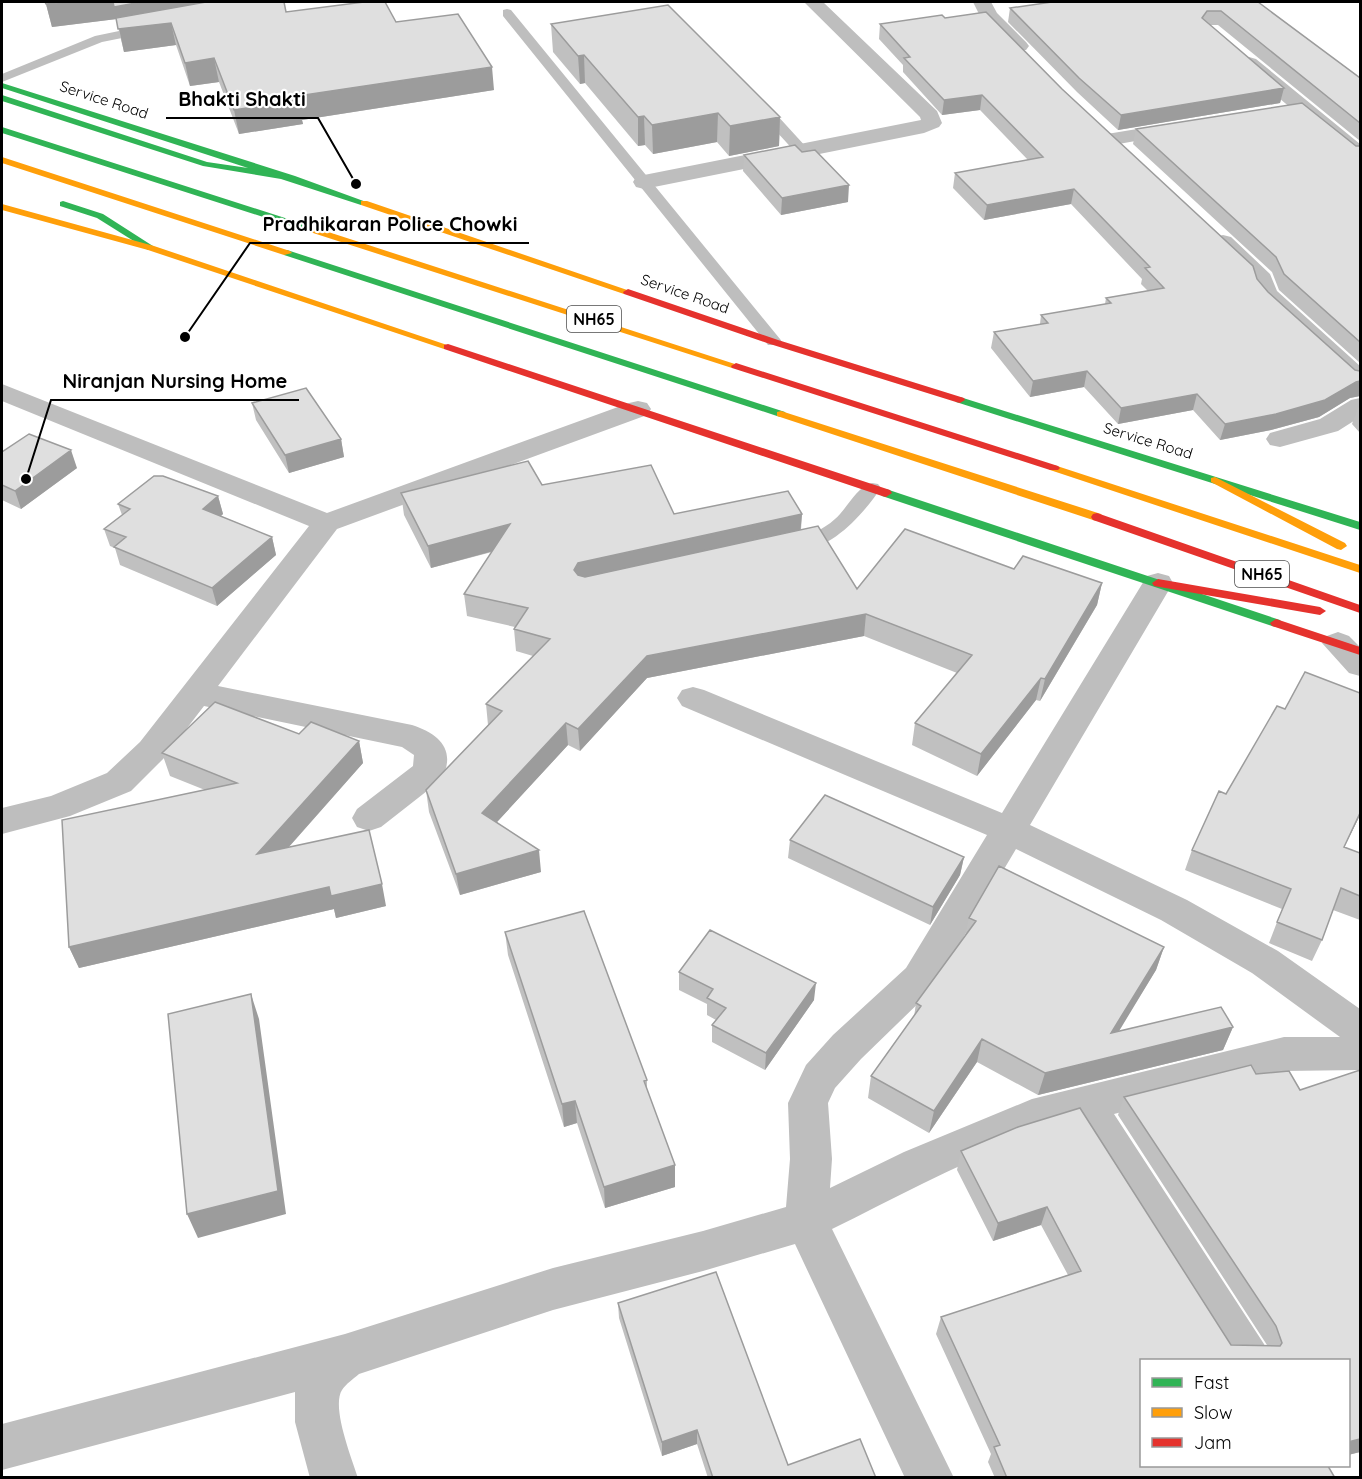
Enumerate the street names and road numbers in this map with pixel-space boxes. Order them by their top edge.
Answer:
street label: Service Road [57,76,151,123]
street label: Service Road [639,270,732,318]
road number: NH65 [567,306,621,332]
street label: Service Road [1101,418,1195,463]
road number: NH65 [1235,561,1289,587]

